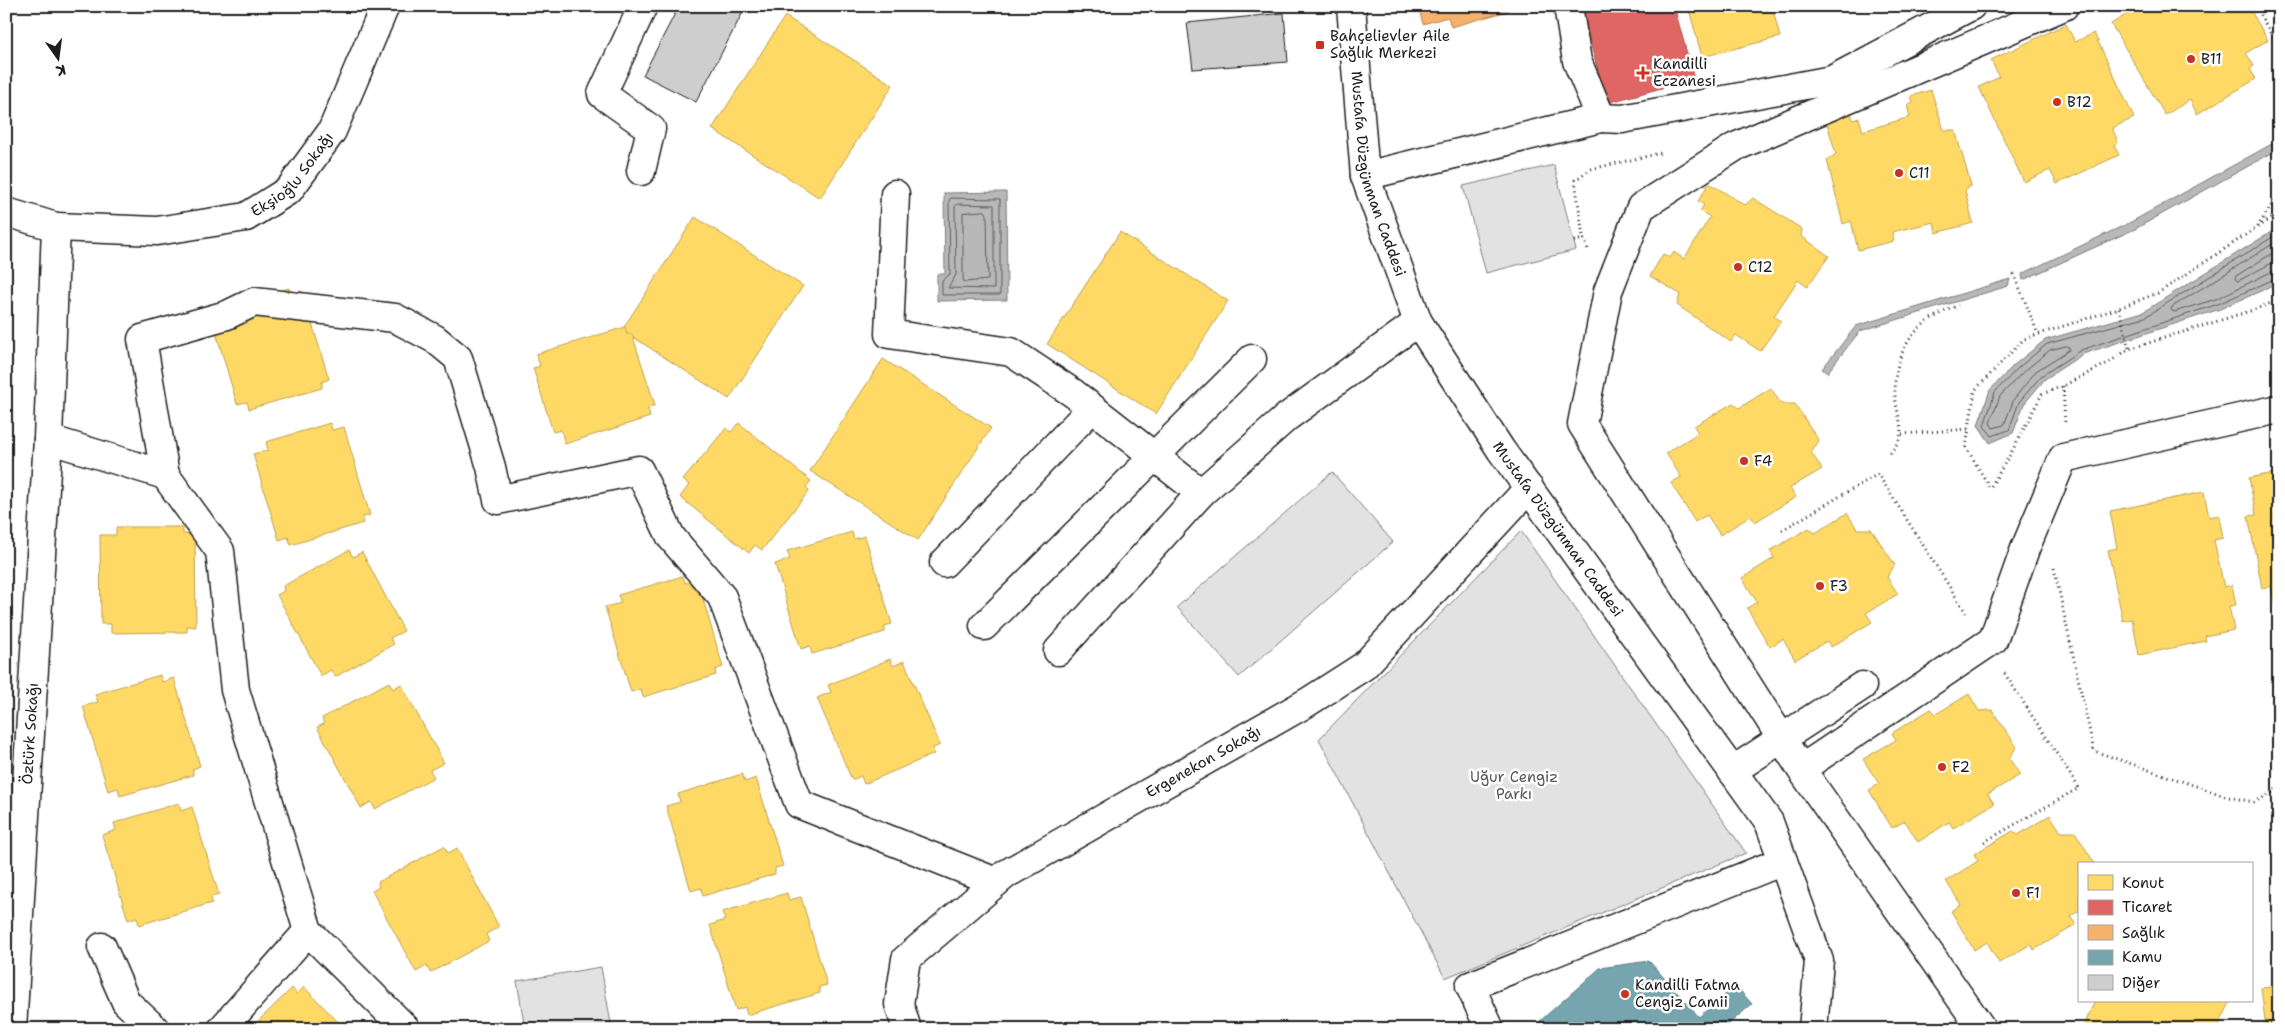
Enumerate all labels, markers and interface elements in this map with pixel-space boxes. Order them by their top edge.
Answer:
place label: Bahçelievler Aile Sağlık Merkezi [1330,26,1450,63]
north arrow [32,32,82,82]
marker: Bahçelievler Aile Sağlık Merkezi [1314,39,1326,51]
place label: B11 [2201,49,2222,69]
marker: B11 [2185,53,2197,65]
place label: Kandilli Eczanesi [1653,54,1716,91]
text: K [54,61,68,81]
marker: Kandilli Eczanesi [1637,67,1649,79]
street label: Mustafa Düzgünman Caddesi [1346,70,1411,279]
place label: B12 [2067,92,2092,112]
marker: B12 [2051,96,2063,108]
street label: Ekşioğlu Sokağı [247,128,338,221]
place label: C11 [1909,163,1930,183]
marker: C11 [1893,167,1905,179]
place label: C12 [1748,257,1773,277]
marker: C12 [1732,261,1744,273]
street label: Mustafa Düzgünman Caddesi [1488,438,1628,621]
place label: F4 [1754,451,1772,471]
marker: F4 [1738,455,1750,467]
place label: F3 [1830,576,1848,596]
marker: F3 [1814,580,1826,592]
street label: Öztürk Sokağı [17,682,43,785]
street label: Ergenekon Sokağı [1142,721,1264,802]
place label: F2 [1952,757,1970,777]
marker: F2 [1936,761,1948,773]
park label: Uğur Cengiz Parkı [1470,767,1558,804]
legend [2078,862,2252,1002]
text: Konut [2122,873,2164,893]
place label: F1 [2026,883,2040,903]
marker: F1 [2010,887,2022,899]
text: Ticaret [2122,897,2173,917]
text: Sağlık [2122,923,2165,943]
text: Kamu [2122,947,2162,967]
text: Diğer [2122,973,2160,993]
place label: Kandilli Fatma Cengiz Camii [1635,975,1741,1012]
marker: Kandilli Fatma Cengiz Camii [1619,988,1631,1000]

